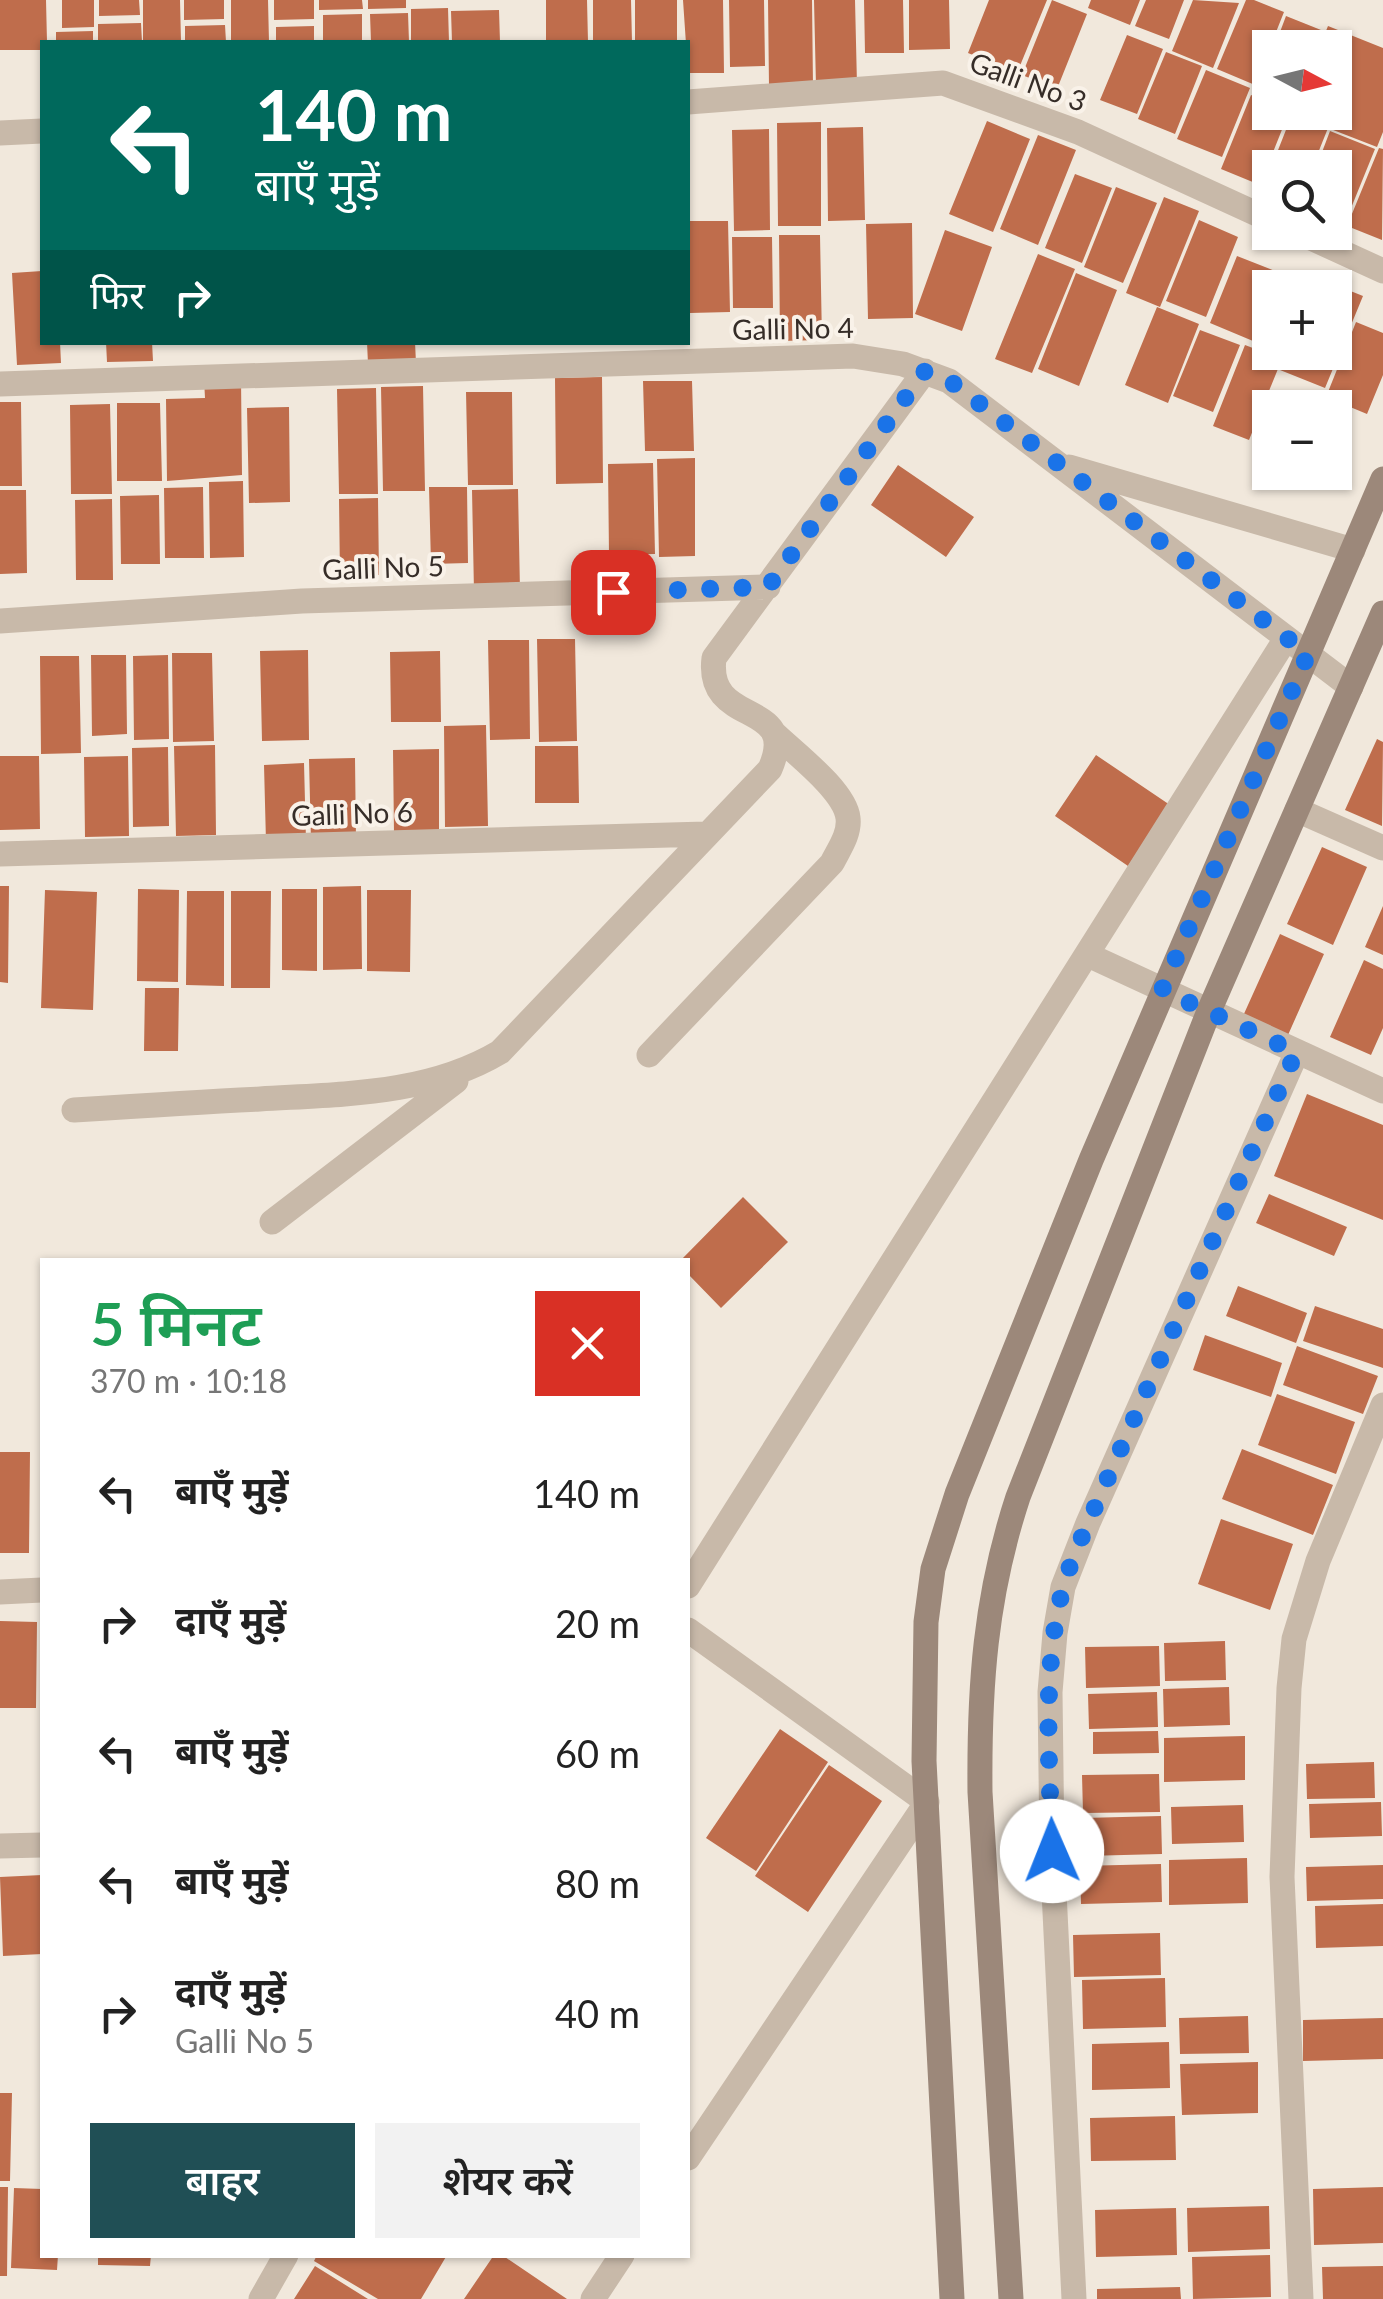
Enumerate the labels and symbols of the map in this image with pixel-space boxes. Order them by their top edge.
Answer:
north arrow [1252,30,1352,130]
street label: Galli No 3 [965,44,1091,118]
street label: Galli No 4 [732,310,854,346]
street label: Galli No 5 [322,548,444,586]
pin [571,550,656,635]
street label: Galli No 6 [291,794,413,832]
position arrow [1000,1799,1104,1903]

